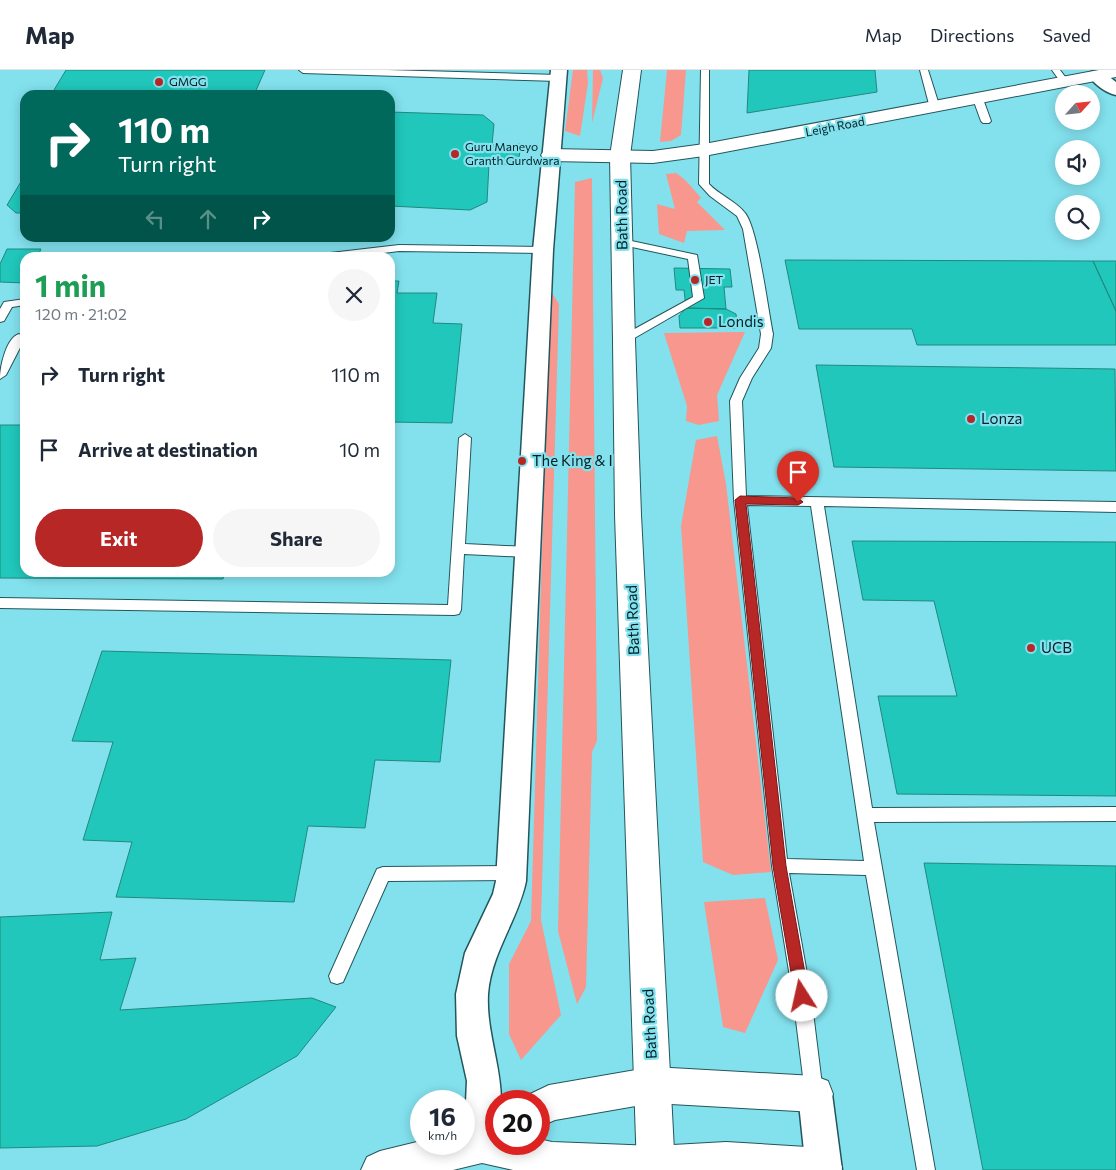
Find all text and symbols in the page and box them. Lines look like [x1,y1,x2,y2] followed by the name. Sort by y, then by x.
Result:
[25,20,75,49] text: Map
[865,24,902,46] text: Map
[930,24,1014,46] text: Directions
[1042,24,1091,46] text: Saved
[169,74,207,88] place label: GMGG
[153,76,165,88] marker: GMGG
[1055,85,1100,130] north arrow
[1055,85,1100,240] map controls
[118,107,210,150] text: 110 m
[35,110,100,175] icon: right
[804,113,866,139] street label: Leigh Road
[465,139,559,167] place label: Guru Maneyo Granth Gurdwara
[1055,140,1100,185] button: sound
[449,148,461,160] marker: Guru Maneyo Granth Gurdwara
[118,150,216,177] text: Turn right
[611,180,631,250] street label: Bath Road
[1055,195,1100,240] button: search
[141,205,169,233] icon: left
[194,205,222,233] icon: ahead
[247,205,275,233] icon: right
[35,266,106,303] text: 1 min
[328,269,380,321] button: close
[705,272,724,287] place label: JET
[689,274,701,286] marker: JET
[35,304,127,323] text: 120 m · 21:02
[718,312,764,330] place label: Londis
[702,316,714,328] marker: Londis
[35,361,63,389] icon: right
[78,363,165,386] text: Turn right
[331,363,380,386] text: 110 m
[981,409,1022,427] place label: Lonza
[965,413,977,425] marker: Lonza
[35,436,63,464] icon: arrive
[78,438,258,461] text: Arrive at destination
[339,438,380,461] text: 10 m
[532,451,613,469] place label: The King & I
[777,451,819,502] pin
[516,455,528,467] marker: The King & I
[784,458,812,486] icon: arrive
[35,509,203,567] button: Exit
[213,509,380,567] button: Share
[622,585,642,655] street label: Bath Road
[1041,638,1072,656] place label: UCB
[1025,642,1037,654] marker: UCB
[775,969,827,1021] position arrow
[638,989,660,1060] street label: Bath Road
[485,1090,550,1155] speed limit sign: 20
[429,1101,456,1131] text: 16
[428,1128,457,1142] text: km/h

